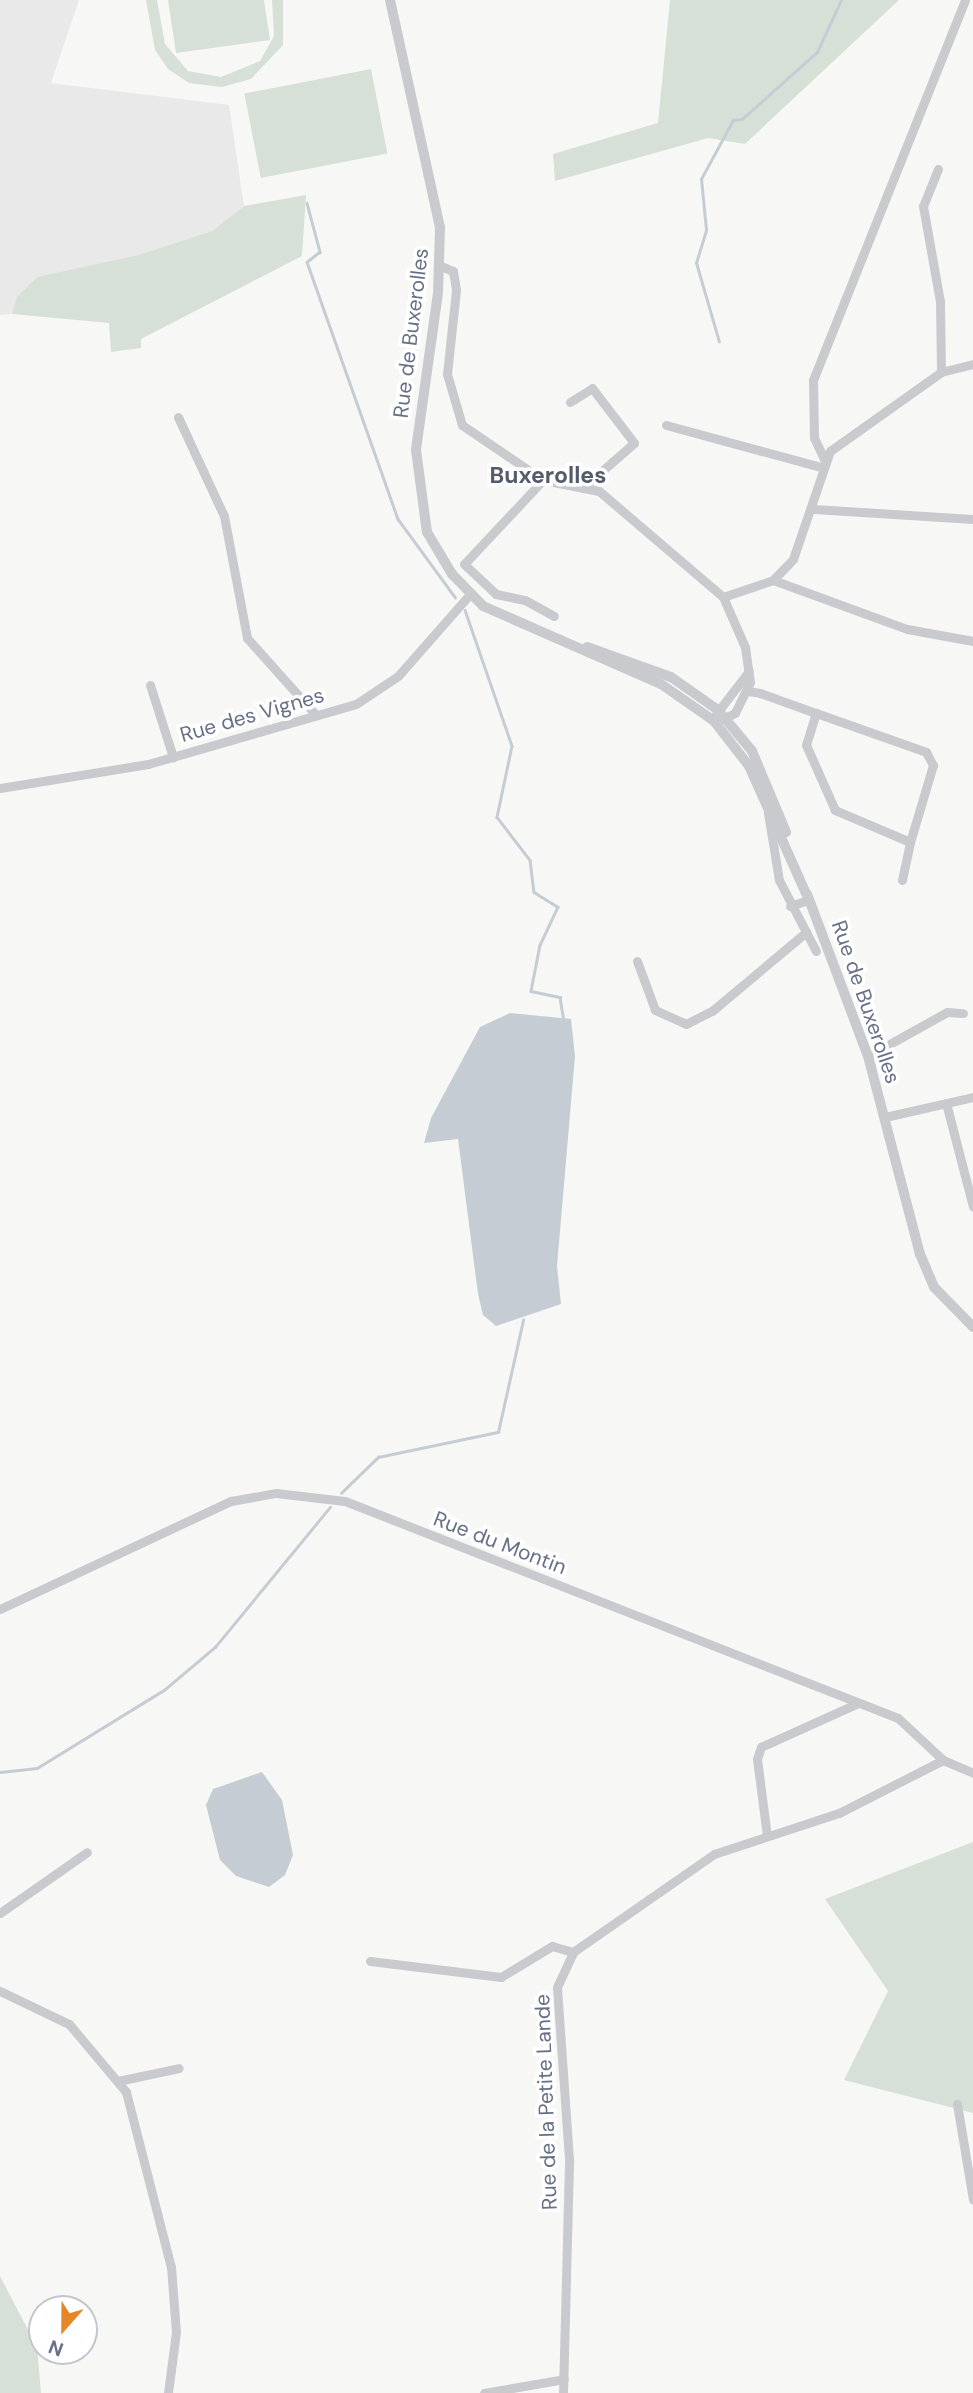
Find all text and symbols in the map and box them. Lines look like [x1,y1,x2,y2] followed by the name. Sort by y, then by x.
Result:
[388,247,434,419] street label: Rue de Buxerolles
[490,461,606,489] district label: Buxerolles
[177,682,327,748] street label: Rue des Vignes
[826,917,906,1087] street label: Rue de Buxerolles
[430,1506,570,1580] street label: Rue du Montin
[530,1994,562,2210] street label: Rue de la Petite Lande
[28,2295,98,2365] north arrow
[45,2334,67,2362] text: N

